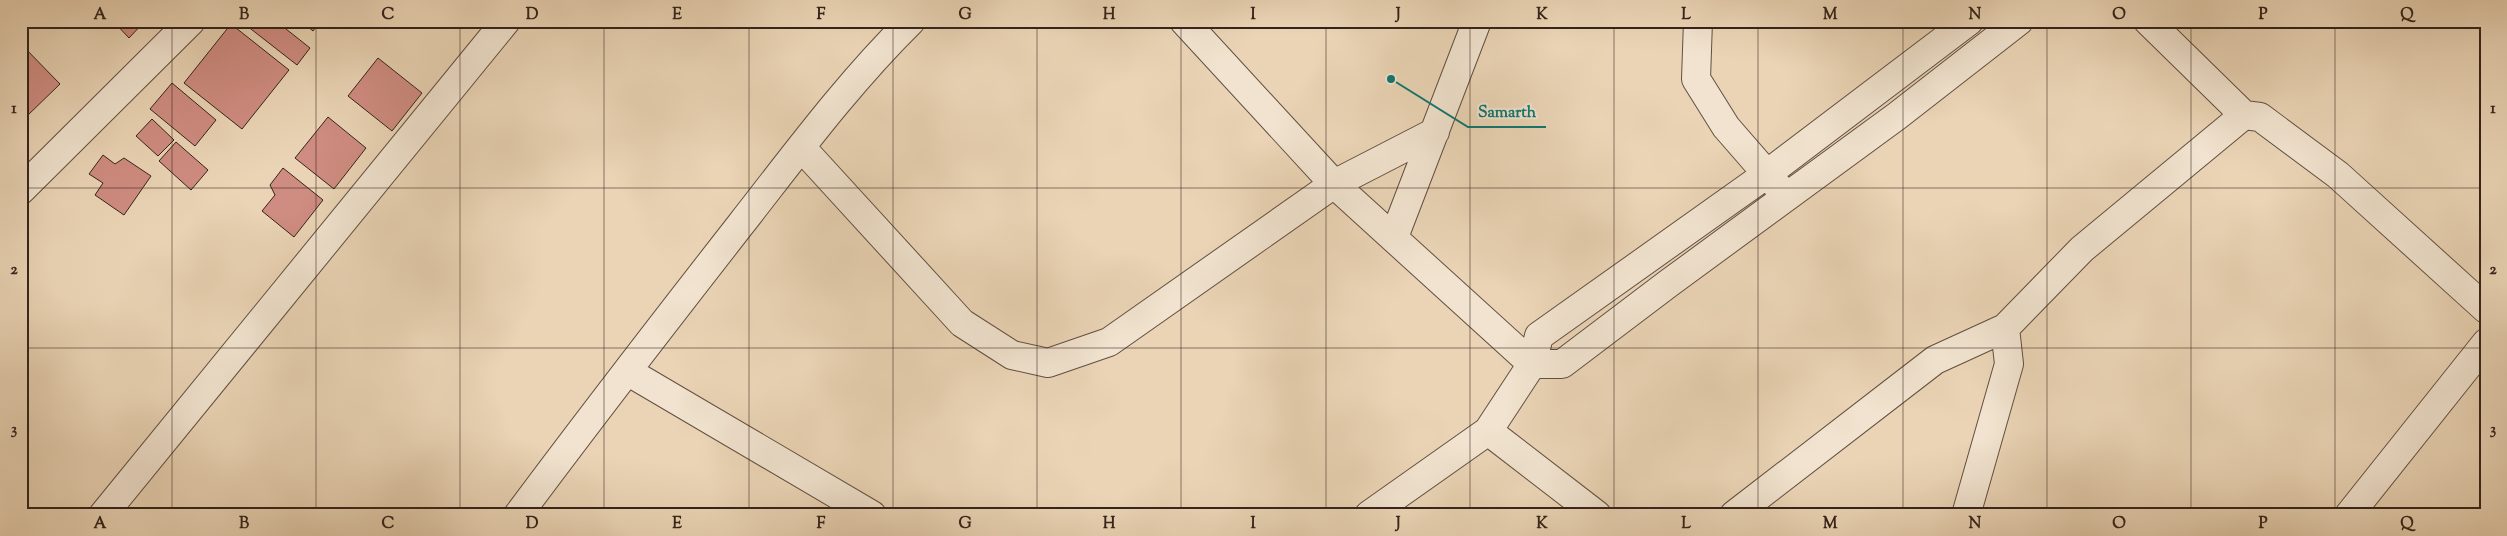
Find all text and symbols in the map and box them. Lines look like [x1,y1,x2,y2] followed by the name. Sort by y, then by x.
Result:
[94,4,107,27] text: A
[239,4,249,27] text: B
[382,4,395,27] text: C
[526,4,539,27] text: D
[672,4,682,27] text: E
[817,4,826,27] text: F
[958,4,972,27] text: G
[1103,4,1116,27] text: H
[1250,4,1256,27] text: I
[1394,4,1401,27] text: J
[1536,4,1548,27] text: K
[1681,4,1691,27] text: L
[1823,4,1838,27] text: M
[1969,4,1982,27] text: N
[2112,4,2126,27] text: O
[2258,4,2268,27] text: P
[2400,4,2416,27] text: Q
[1468,96,1546,127] callout: Samarth
[11,98,17,121] text: 1
[2490,98,2496,121] text: 1
[1478,102,1537,125] text: Samarth
[10,259,18,282] text: 2
[2489,259,2497,282] text: 2
[11,419,18,442] text: 3
[2490,419,2497,442] text: 3
[94,513,107,536] text: A
[239,513,249,536] text: B
[382,513,395,536] text: C
[526,513,539,536] text: D
[672,513,682,536] text: E
[817,513,826,536] text: F
[958,513,972,536] text: G
[1103,513,1116,536] text: H
[1250,513,1256,536] text: I
[1394,513,1401,536] text: J
[1536,513,1548,536] text: K
[1681,513,1691,536] text: L
[1823,513,1838,536] text: M
[1969,513,1982,536] text: N
[2112,513,2126,536] text: O
[2258,513,2268,536] text: P
[2400,513,2416,536] text: Q

